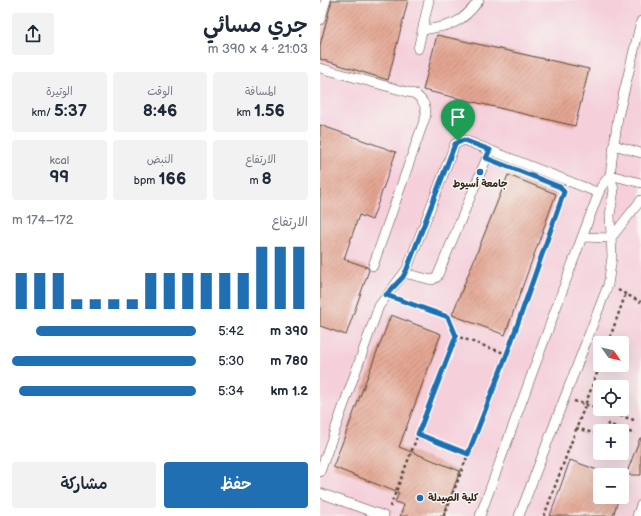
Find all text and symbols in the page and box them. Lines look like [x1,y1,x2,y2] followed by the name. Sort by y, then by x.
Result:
[203,12,308,39] text: جري مسائي
[12,13,54,55] button: share
[208,41,308,57] text: 21:03 · 4 × 390 m
[46,85,73,98] text: الوتيرة
[147,85,173,98] text: الوقت
[245,85,276,98] text: المسافة
[441,100,475,141] pin
[54,101,87,121] text: 5:37
[143,101,177,121] text: 8:46
[254,101,285,121] text: 1.56
[32,106,54,119] text: /km
[236,106,254,119] text: km
[447,106,469,128] icon: arrive
[147,153,173,166] text: النبض
[245,153,276,166] text: الارتفاع
[49,154,69,167] text: kcal
[49,167,69,187] text: 99
[475,167,485,177] marker: جامعة أسيوط
[158,169,186,189] text: 166
[262,169,272,189] text: 8
[134,174,158,187] text: bpm
[250,174,262,187] text: m
[452,177,508,190] place label: جامعة أسيوط
[12,212,73,228] text: 172–174 m
[272,214,308,230] text: الارتفاع
[218,323,244,339] text: 5:42
[270,323,308,339] text: 390 m
[593,336,629,372] north arrow
[593,336,629,504] map controls
[218,353,244,369] text: 5:30
[270,353,308,369] text: 780 m
[593,380,629,416] button: locate
[218,383,244,399] text: 5:34
[270,383,308,399] text: 1.2 km
[593,424,629,460] button: +
[12,462,156,508] button: مشاركة
[164,462,308,508] button: حفظ
[593,468,629,504] button: −
[428,492,479,504] place label: كلية الصيدلة
[415,493,425,503] marker: كلية الصيدلة

